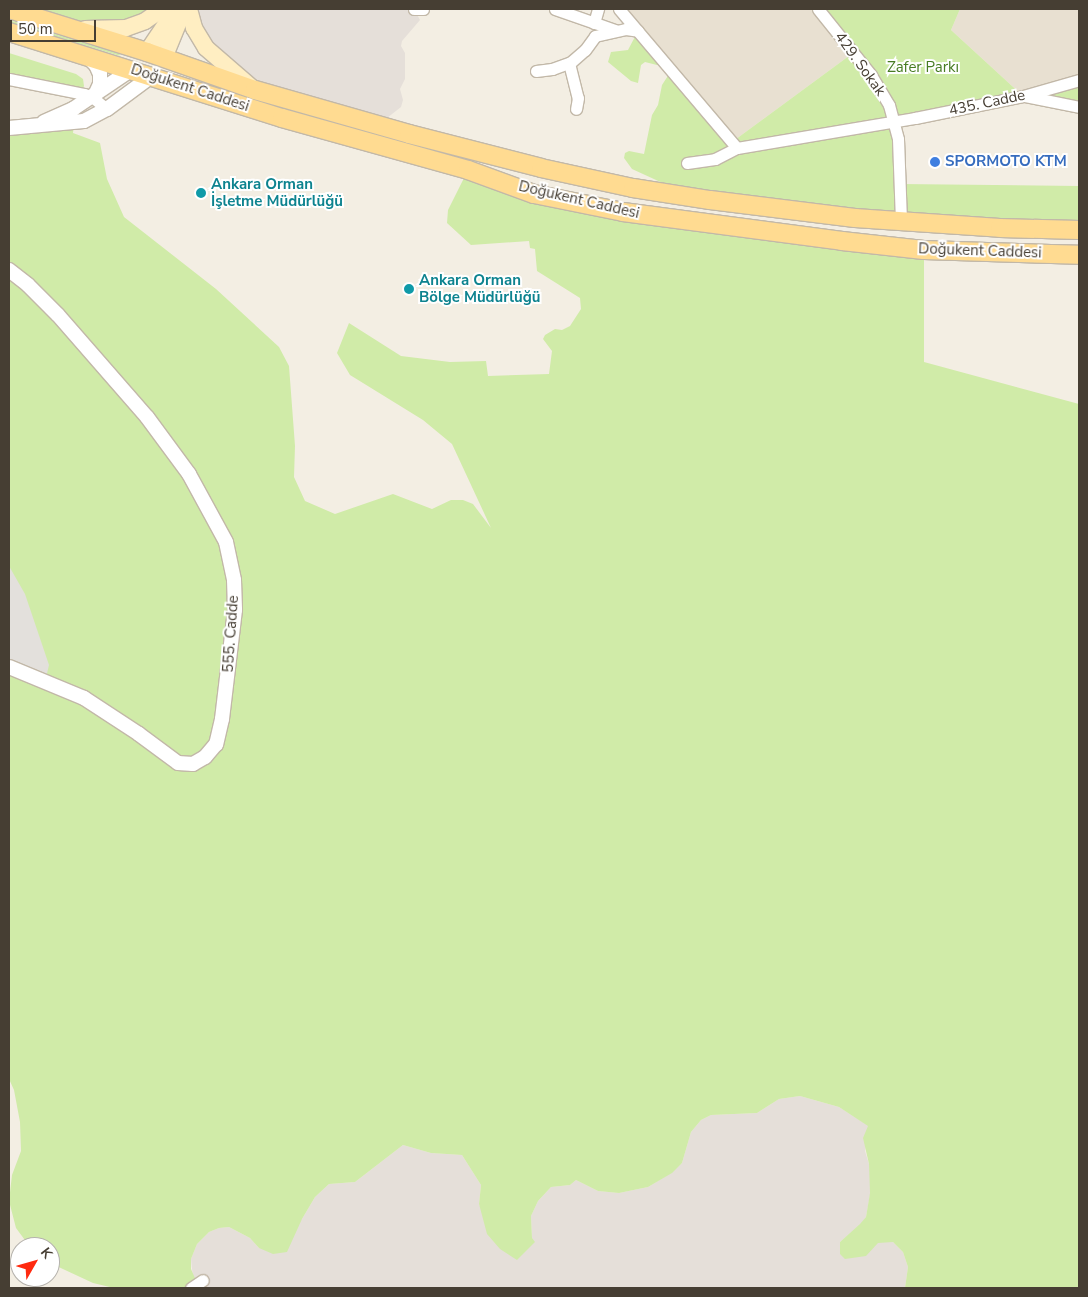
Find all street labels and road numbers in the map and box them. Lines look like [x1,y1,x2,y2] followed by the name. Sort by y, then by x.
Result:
[831,28,889,100] street label: 429. Sokak
[128,60,252,116] street label: Doğukent Caddesi
[947,86,1027,120] street label: 435. Cadde
[517,177,641,223] street label: Doğukent Caddesi
[918,240,1042,262] street label: Doğukent Caddesi
[219,595,243,673] street label: 555. Cadde

